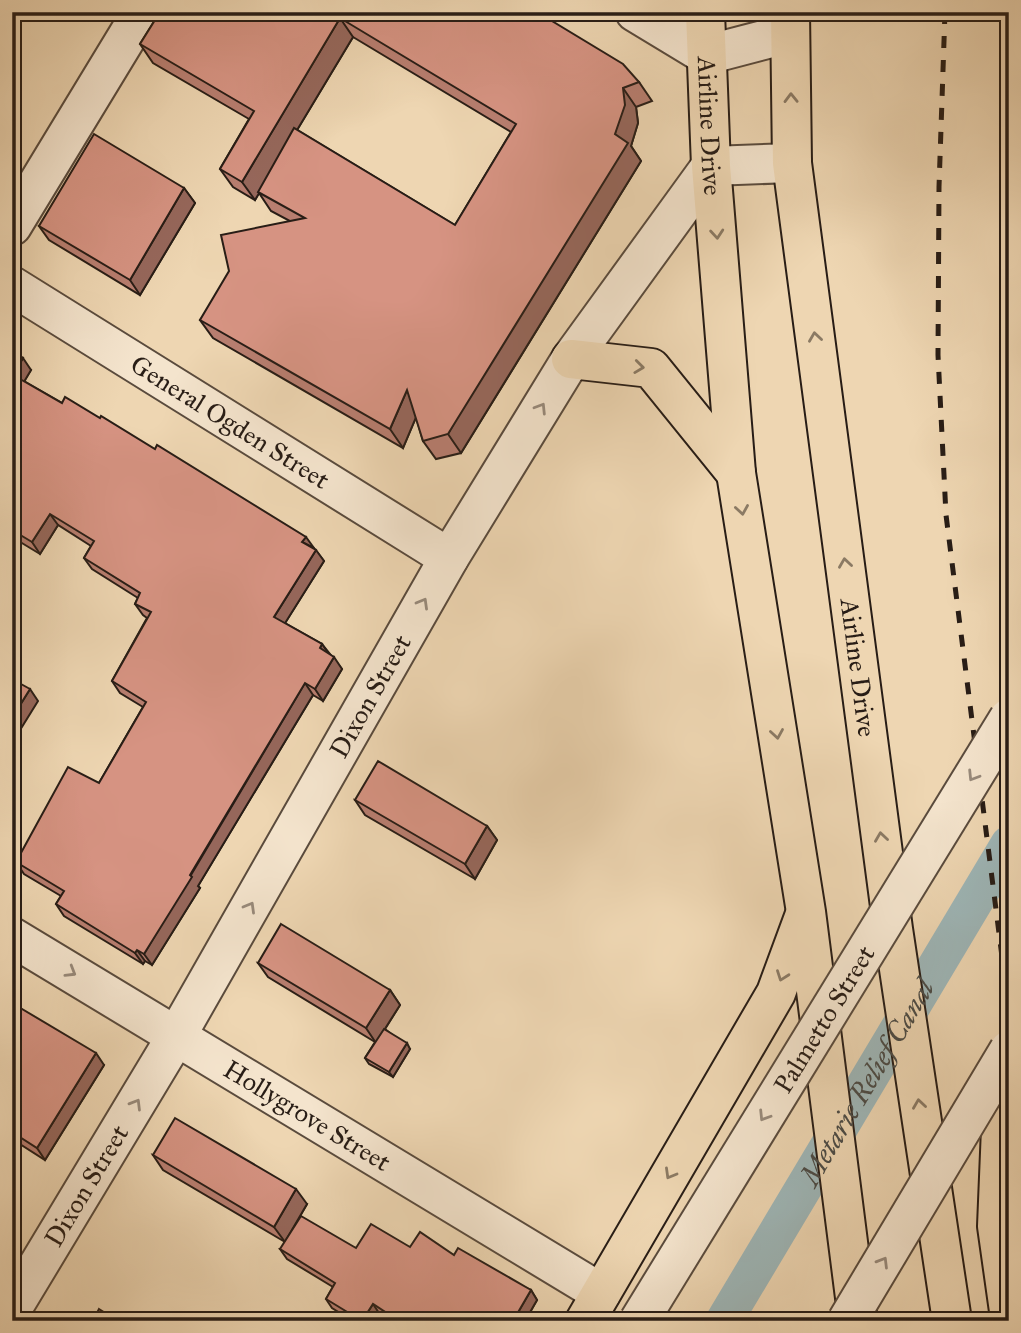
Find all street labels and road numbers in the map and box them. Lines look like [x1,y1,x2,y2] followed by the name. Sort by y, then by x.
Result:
[691,55,729,197] street label: Airline Drive
[125,348,336,496] street label: General Ogden Street
[833,596,884,739] street label: Airline Drive
[323,629,418,763] street label: Dixon Street
[767,940,881,1099] street label: Palmetto Street
[218,1053,397,1178] street label: Hollygrove Street
[37,1119,135,1252] street label: Dixon Street

